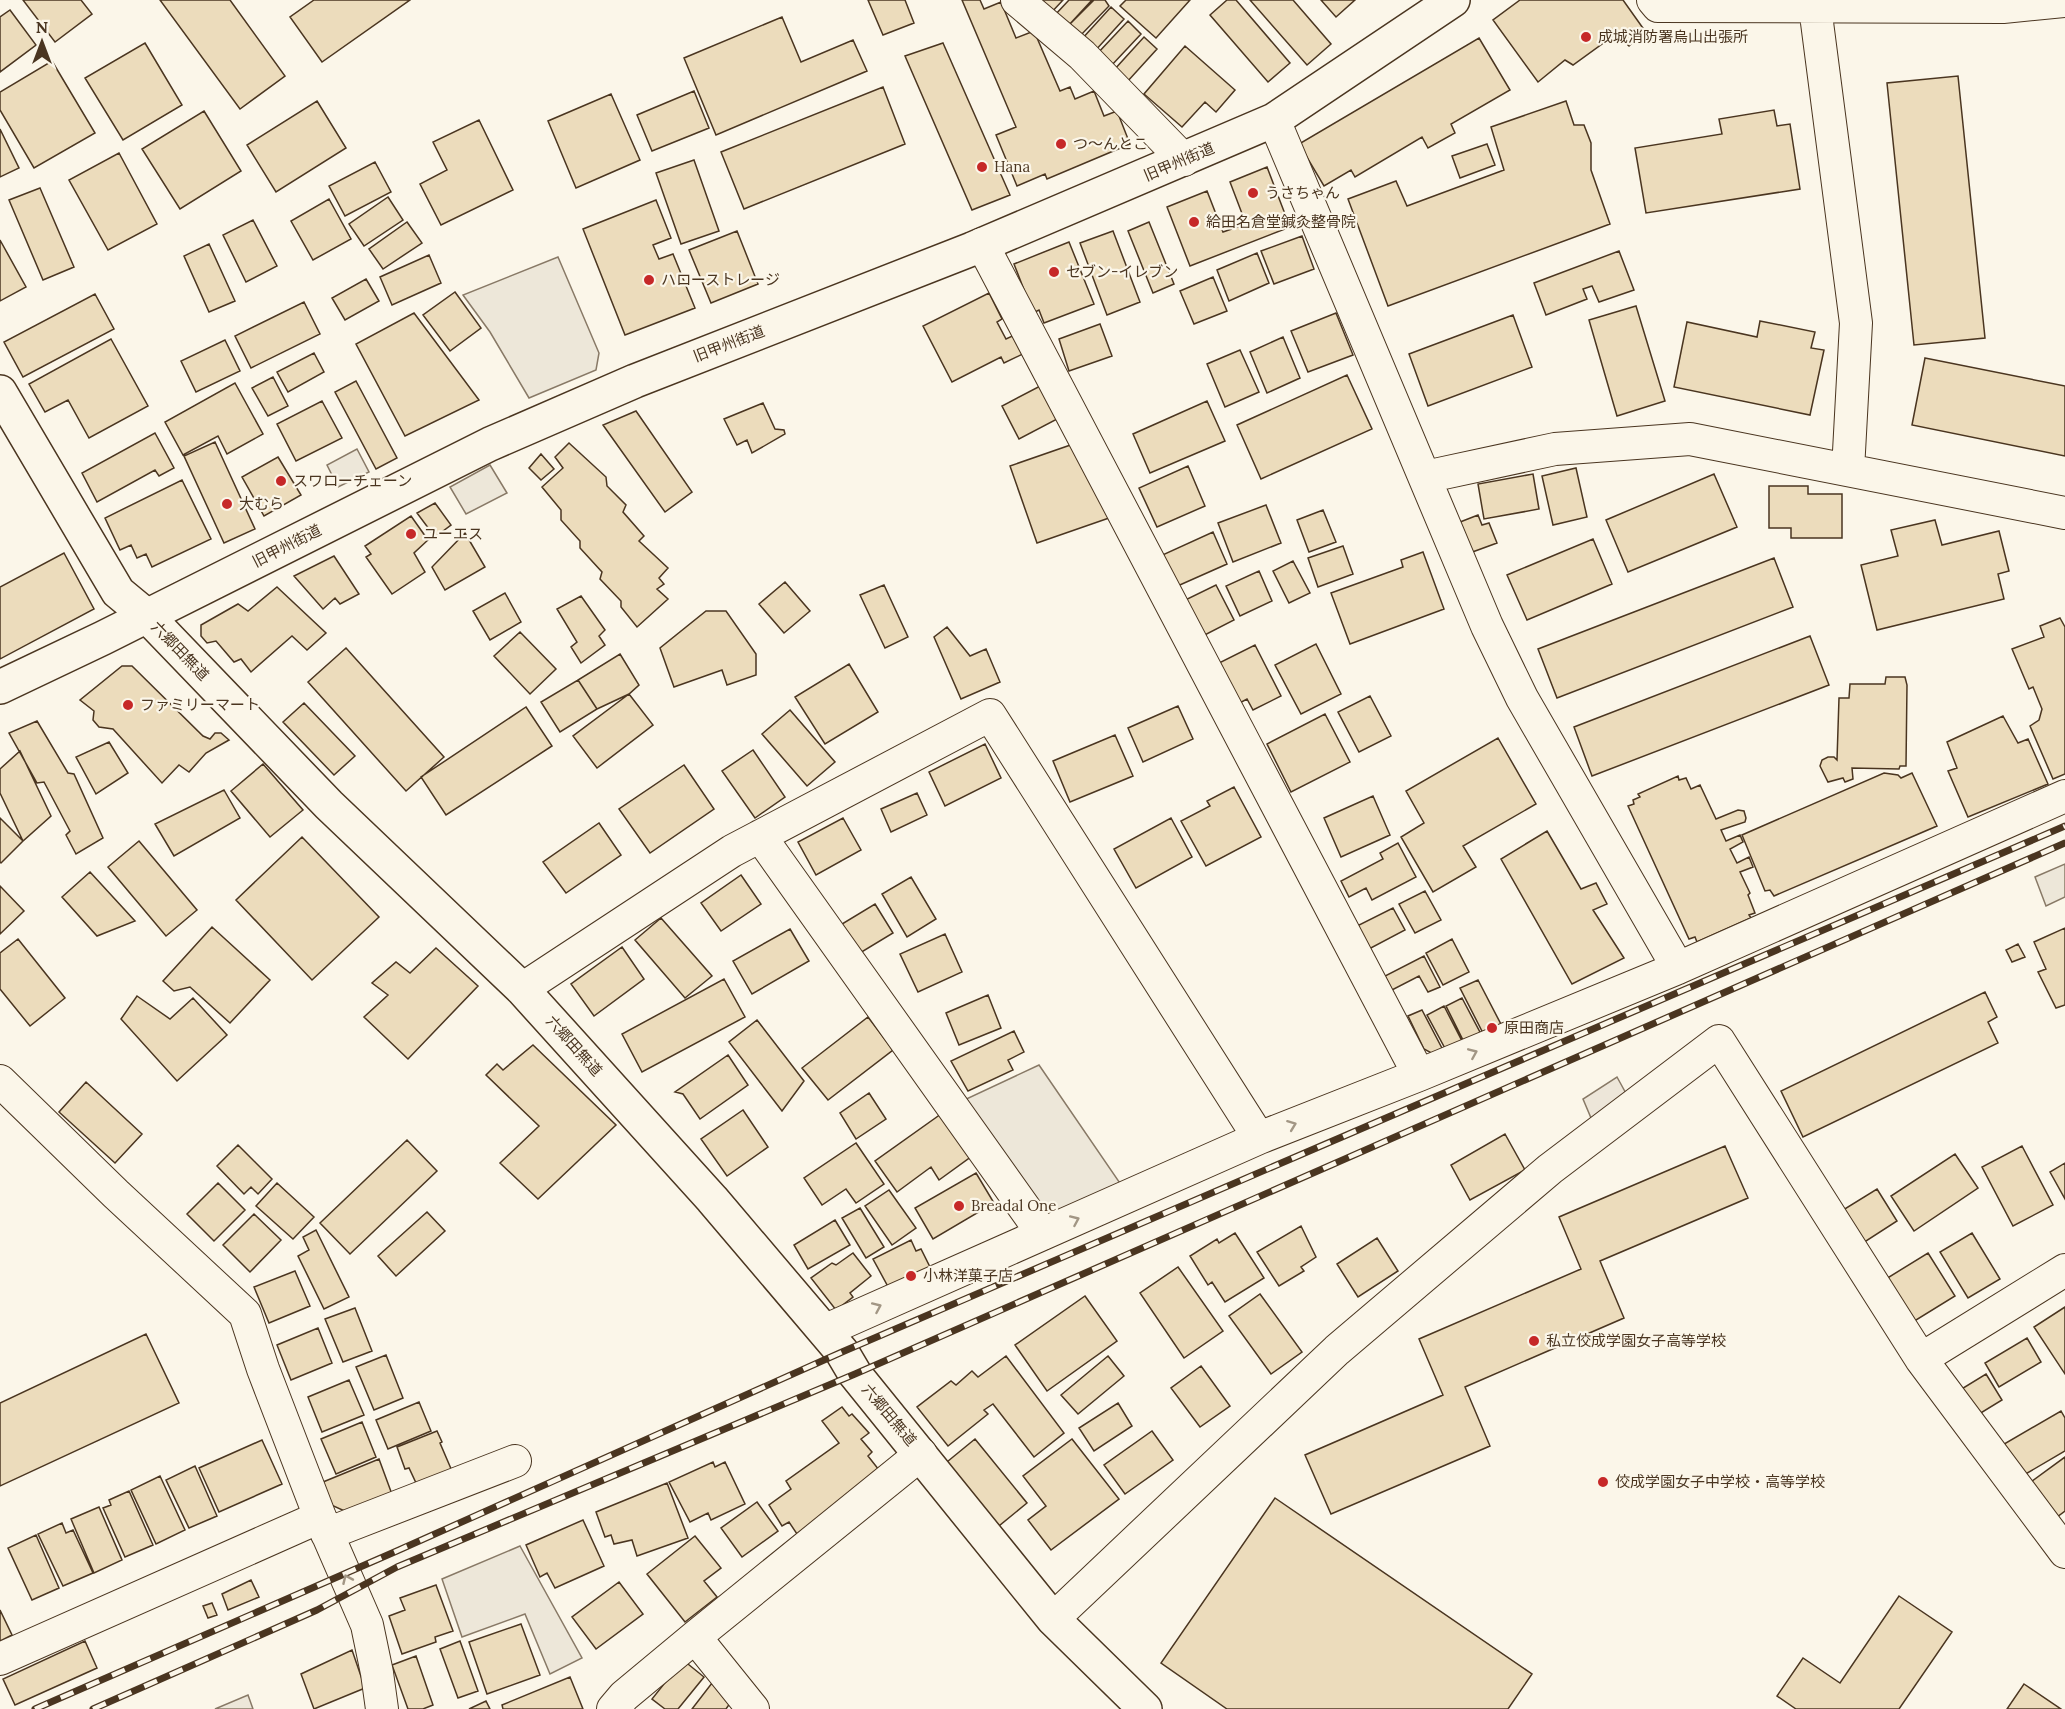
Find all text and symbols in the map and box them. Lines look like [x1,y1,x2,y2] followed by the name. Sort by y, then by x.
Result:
[12,12,72,72] north arrow
[36,17,48,37] text: N
[1598,27,1748,46] place label: 成城消防署烏山出張所
[1579,30,1593,44] marker: 成城消防署烏山出張所
[1073,134,1148,153] place label: つ～んとこ
[1054,137,1068,151] marker: つ～んとこ
[1141,138,1217,185] street label: 旧甲州街道
[994,157,1030,176] place label: Hana
[975,160,989,174] marker: Hana
[1265,183,1340,202] place label: うさちゃん
[1246,186,1260,200] marker: うさちゃん
[1206,212,1356,231] place label: 給田名倉堂鍼灸整骨院
[1187,215,1201,229] marker: 給田名倉堂鍼灸整骨院
[1066,262,1178,281] place label: セブン-イレブン
[1047,265,1061,279] marker: セブン-イレブン
[661,270,780,289] place label: ハローストレージ
[642,273,656,287] marker: ハローストレージ
[690,321,767,366] street label: 旧甲州街道
[293,471,412,490] place label: スワローチェーン
[274,474,288,488] marker: スワローチェーン
[239,494,284,513] place label: 大むら
[220,497,234,511] marker: 大むら
[249,520,325,571] street label: 旧甲州街道
[423,524,483,543] place label: ユーエス
[404,527,418,541] marker: ユーエス
[147,617,213,684] street label: 六郷田無道
[140,695,260,714] place label: ファミリーマート
[121,698,135,712] marker: ファミリーマート
[542,1011,607,1080] street label: 六郷田無道
[1504,1018,1564,1037] place label: 原田商店
[1485,1021,1499,1035] marker: 原田商店
[1467,1048,1478,1060] one-way arrow
[1286,1120,1297,1132] one-way arrow
[971,1196,1056,1215] place label: Breadal One
[952,1199,966,1213] marker: Breadal One
[1068,1215,1079,1227] one-way arrow
[923,1266,1013,1285] place label: 小林洋菓子店
[904,1269,918,1283] marker: 小林洋菓子店
[871,1303,882,1315] one-way arrow
[1546,1331,1726,1350] place label: 私立佼成学園女子高等学校
[1527,1334,1541,1348] marker: 私立佼成学園女子高等学校
[858,1380,921,1450] street label: 六郷田無道
[1615,1472,1825,1491] place label: 佼成学園女子中学校・高等学校
[1596,1475,1610,1489] marker: 佼成学園女子中学校・高等学校
[342,1575,354,1586] one-way arrow

